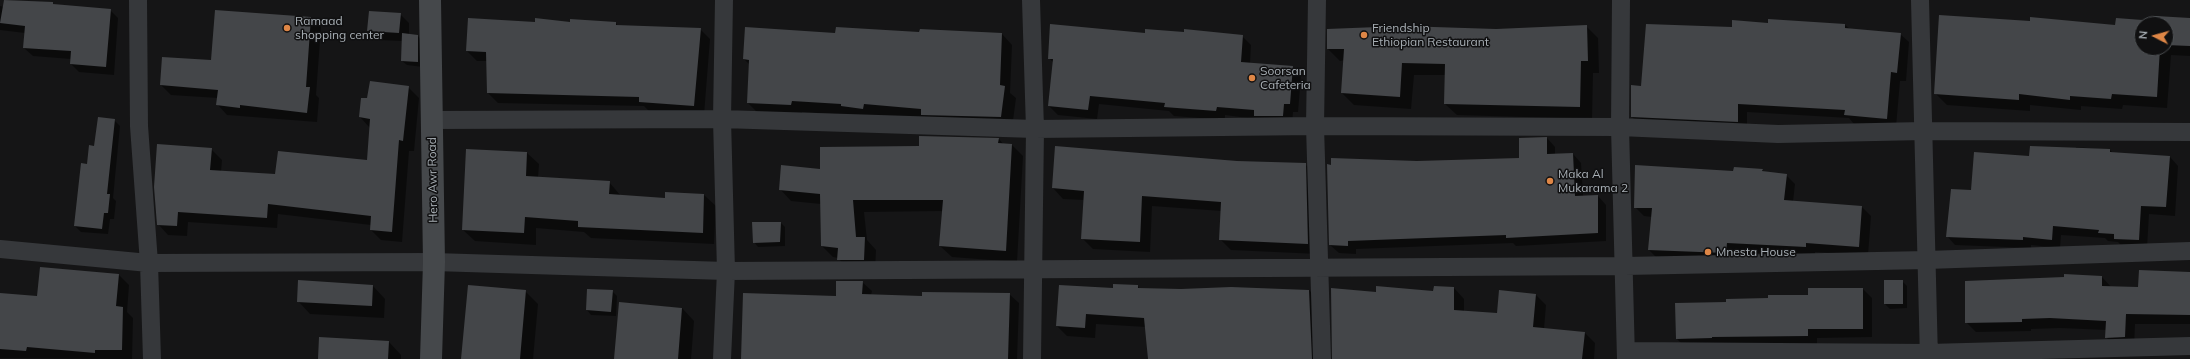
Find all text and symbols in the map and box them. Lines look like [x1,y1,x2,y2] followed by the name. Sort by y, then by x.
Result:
[295,14,384,42] place label: Ramaad shopping center
[2134,16,2174,56] north arrow
[1372,21,1489,49] place label: Friendship Ethiopian Restaurant
[282,23,292,33] marker: Ramaad shopping center
[1359,30,1369,40] marker: Friendship Ethiopian Restaurant
[2136,30,2150,40] text: N
[1260,64,1311,92] place label: Soorsan Cafeteria
[1247,73,1257,83] marker: Soorsan Cafeteria
[425,137,441,223] street label: Hero Awr Road
[1558,167,1628,195] place label: Maka Al Mukarama 2
[1545,176,1555,186] marker: Maka Al Mukarama 2
[1716,245,1796,259] place label: Mnesta House
[1703,247,1713,257] marker: Mnesta House

